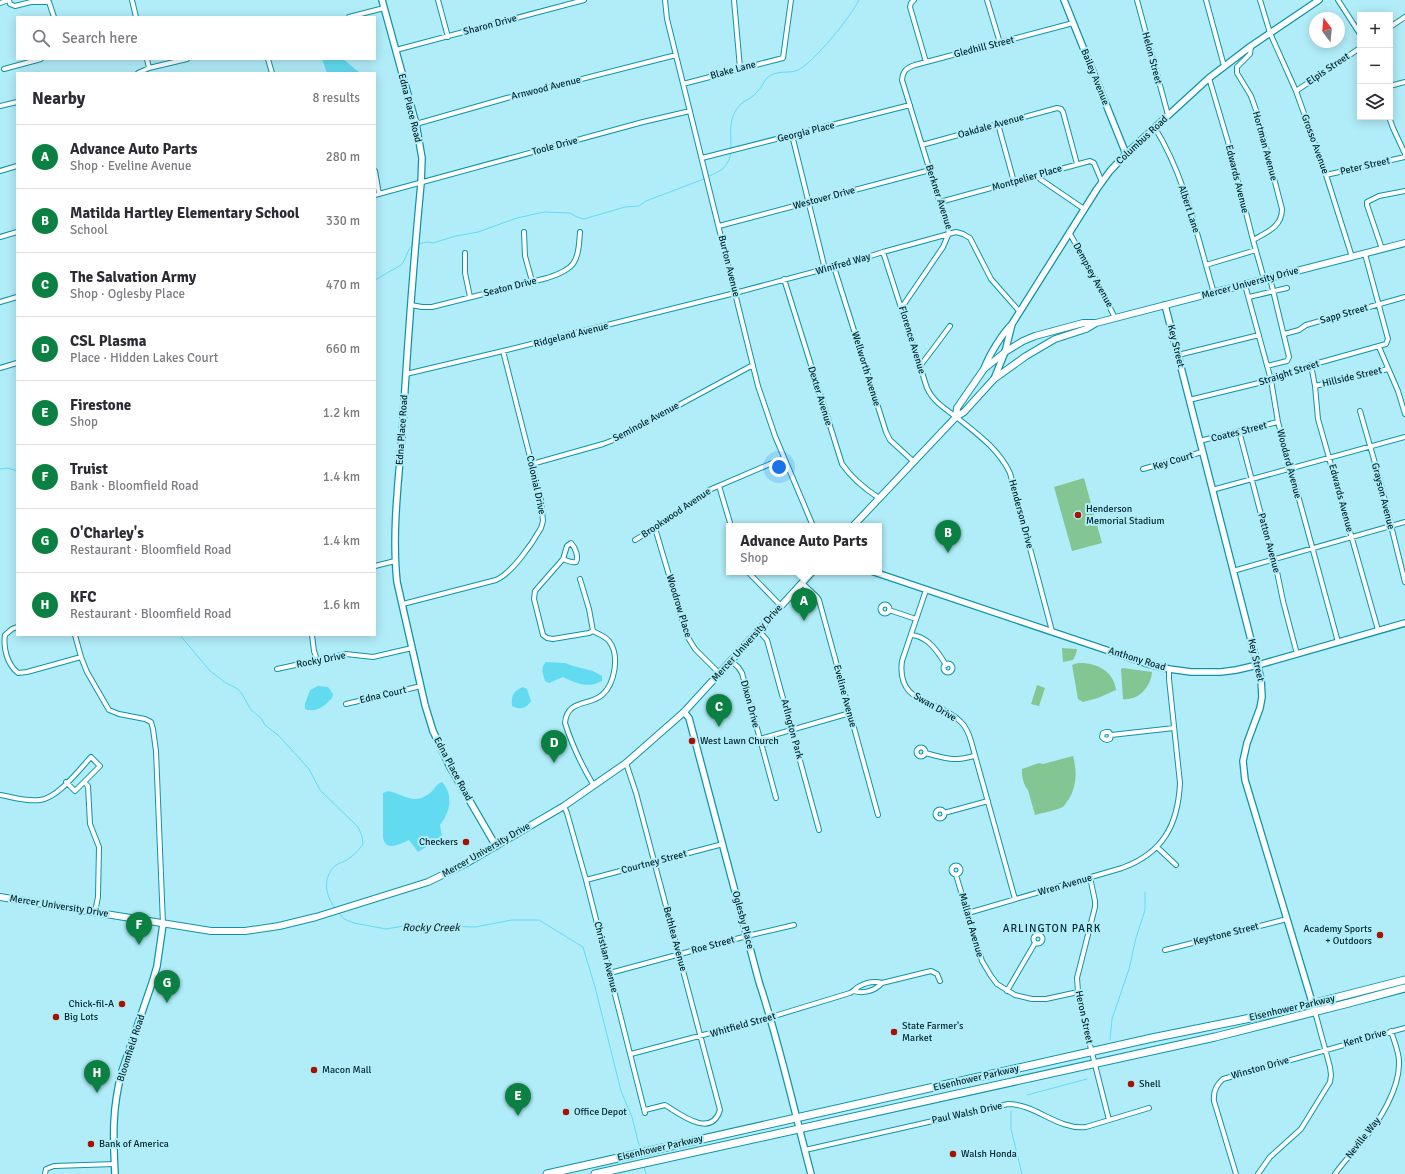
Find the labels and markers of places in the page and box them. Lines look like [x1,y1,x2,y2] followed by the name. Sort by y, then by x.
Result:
[1086,503,1165,527] place label: Henderson Memorial Stadium
[1073,510,1083,520] marker: Henderson Memorial Stadium
[935,520,961,553] pin: B
[791,588,817,621] pin: A
[706,694,732,727] pin: C
[541,730,567,763] pin: D
[700,735,779,747] place label: West Lawn Church
[687,736,697,746] marker: West Lawn Church
[419,836,459,848] place label: Checkers
[461,837,471,847] marker: Checkers
[126,912,152,945] pin: F
[1303,923,1373,947] place label: Academy Sports + Outdoors
[1375,930,1385,940] marker: Academy Sports + Outdoors
[154,970,180,1003] pin: G
[69,998,114,1010] place label: Chick-fil-A
[117,999,127,1009] marker: Chick-fil-A
[64,1011,99,1023] place label: Big Lots
[51,1012,61,1022] marker: Big Lots
[902,1020,964,1044] place label: State Farmer's Market
[889,1027,899,1037] marker: State Farmer's Market
[84,1060,110,1093] pin: H
[322,1064,372,1076] place label: Macon Mall
[309,1065,319,1075] marker: Macon Mall
[1139,1078,1161,1090] place label: Shell
[1126,1079,1136,1089] marker: Shell
[505,1083,531,1116] pin: E
[574,1106,627,1118] place label: Office Depot
[561,1107,571,1117] marker: Office Depot
[99,1138,169,1150] place label: Bank of America
[86,1139,96,1149] marker: Bank of America
[961,1148,1017,1160] place label: Walsh Honda
[948,1149,958,1159] marker: Walsh Honda

